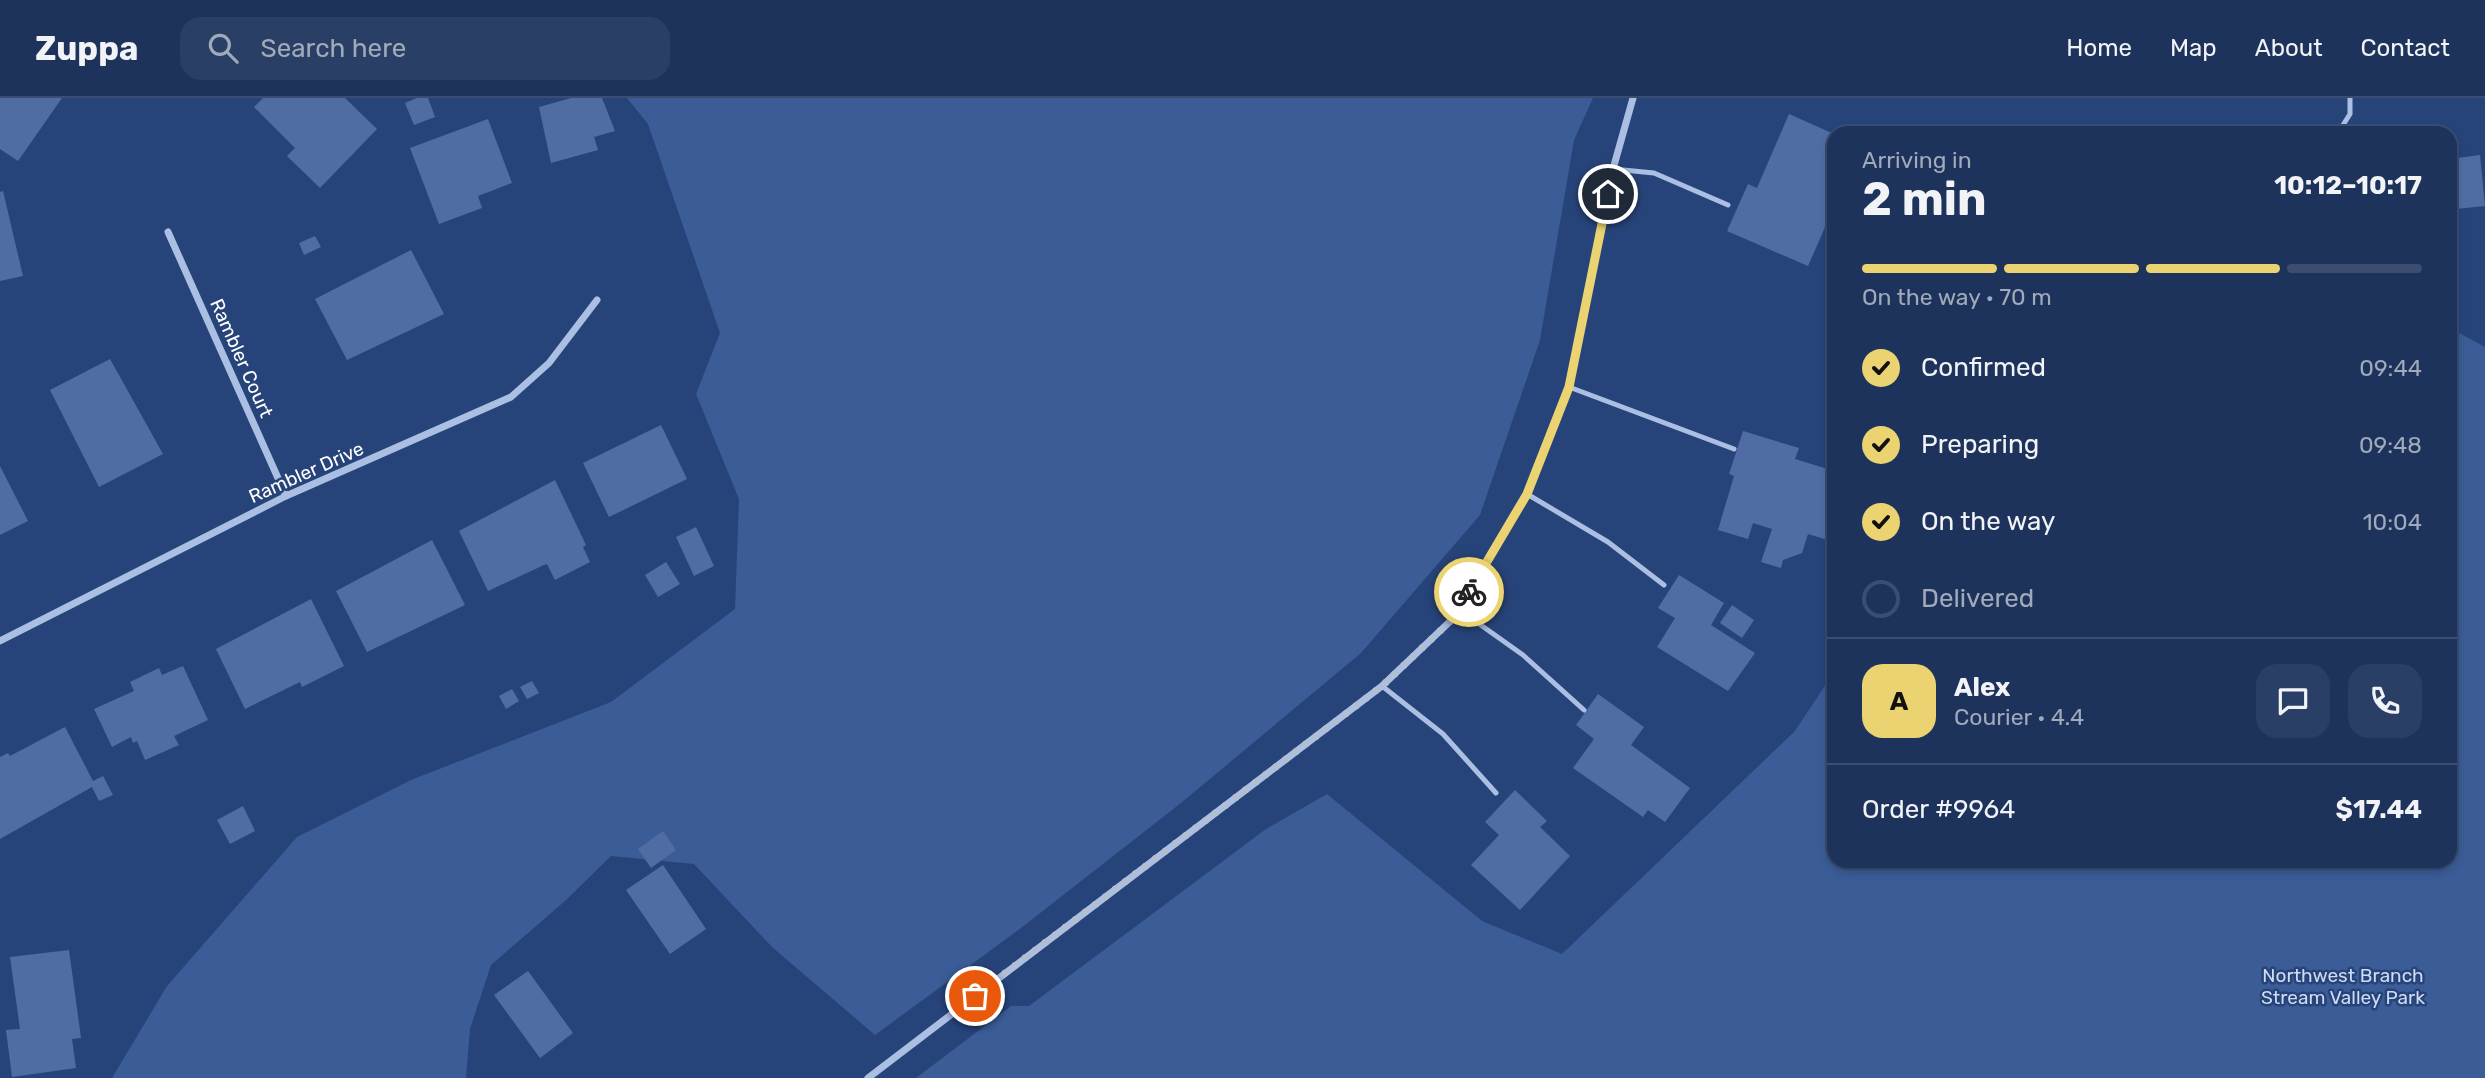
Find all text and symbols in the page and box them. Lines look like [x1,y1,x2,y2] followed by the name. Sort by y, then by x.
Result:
[180,17,670,80] search box
[35,29,138,68] text: Zuppa
[204,29,242,67] icon: search
[260,33,406,64] text: Search here
[2066,34,2132,62] text: Home
[2170,34,2217,62] text: Map
[2255,34,2323,62] text: About
[2361,34,2450,62] text: Contact
[1862,146,1972,174] text: Arriving in
[1578,164,1638,224] pin
[2274,170,2422,201] text: 10:12–10:17
[1862,172,1987,227] text: 2 min
[1589,175,1627,213] icon: home
[1862,283,2052,311] text: On the way · 70 m
[205,295,278,422] street label: Rambler Court
[1862,349,1900,387] icon: check
[1921,352,2046,383] text: Confirmed
[2359,354,2422,382] text: 09:44
[1862,426,1900,464] icon: check
[1921,429,2039,460] text: Preparing
[2359,431,2422,459] text: 09:48
[245,437,367,508] street label: Rambler Drive
[1862,503,1900,541] icon: check
[1921,506,2055,537] text: On the way
[2363,508,2422,536] text: 10:04
[1434,557,1504,627] courier
[1450,573,1488,611] icon: bike
[1921,583,2034,614] text: Delivered
[2256,664,2330,738] button: chat
[2348,664,2422,738] button: phone
[1954,672,2010,703] text: Alex
[1890,686,1908,717] text: A
[1954,703,2084,731] text: Courier · 4.4
[1862,794,2015,825] text: Order #9964
[2336,794,2422,825] text: $17.44
[2261,964,2425,1009] park label: Northwest Branch Stream Valley Park
[945,966,1005,1026] pin
[956,977,994,1015] icon: bag

